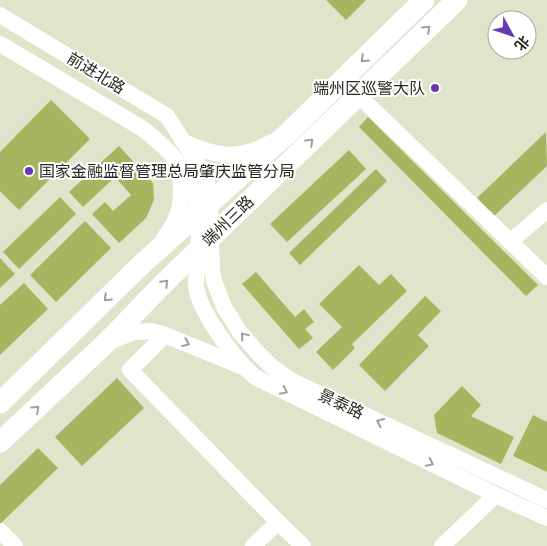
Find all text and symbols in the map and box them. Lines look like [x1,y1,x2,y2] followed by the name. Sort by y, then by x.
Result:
[487,10,537,60] north arrow
[421,26,430,35] one-way arrow
[511,32,533,55] text: 北
[64,48,128,98] street label: 前进北路
[361,53,370,62] one-way arrow
[313,79,425,98] place label: 端州区巡警大队
[429,82,441,94] marker: 端州区巡警大队
[304,139,313,148] one-way arrow
[39,162,295,181] place label: 国家金融监督管理总局肇庆监管分局
[23,165,35,177] marker: 国家金融监督管理总局肇庆监管分局
[198,192,258,250] street label: 端州三路
[159,279,168,288] one-way arrow
[104,292,113,301] one-way arrow
[240,333,249,342] one-way arrow
[181,337,190,348] one-way arrow
[279,385,288,396] one-way arrow
[315,385,367,423] street label: 景泰路
[30,406,39,415] one-way arrow
[376,418,385,429] one-way arrow
[425,457,434,467] one-way arrow

